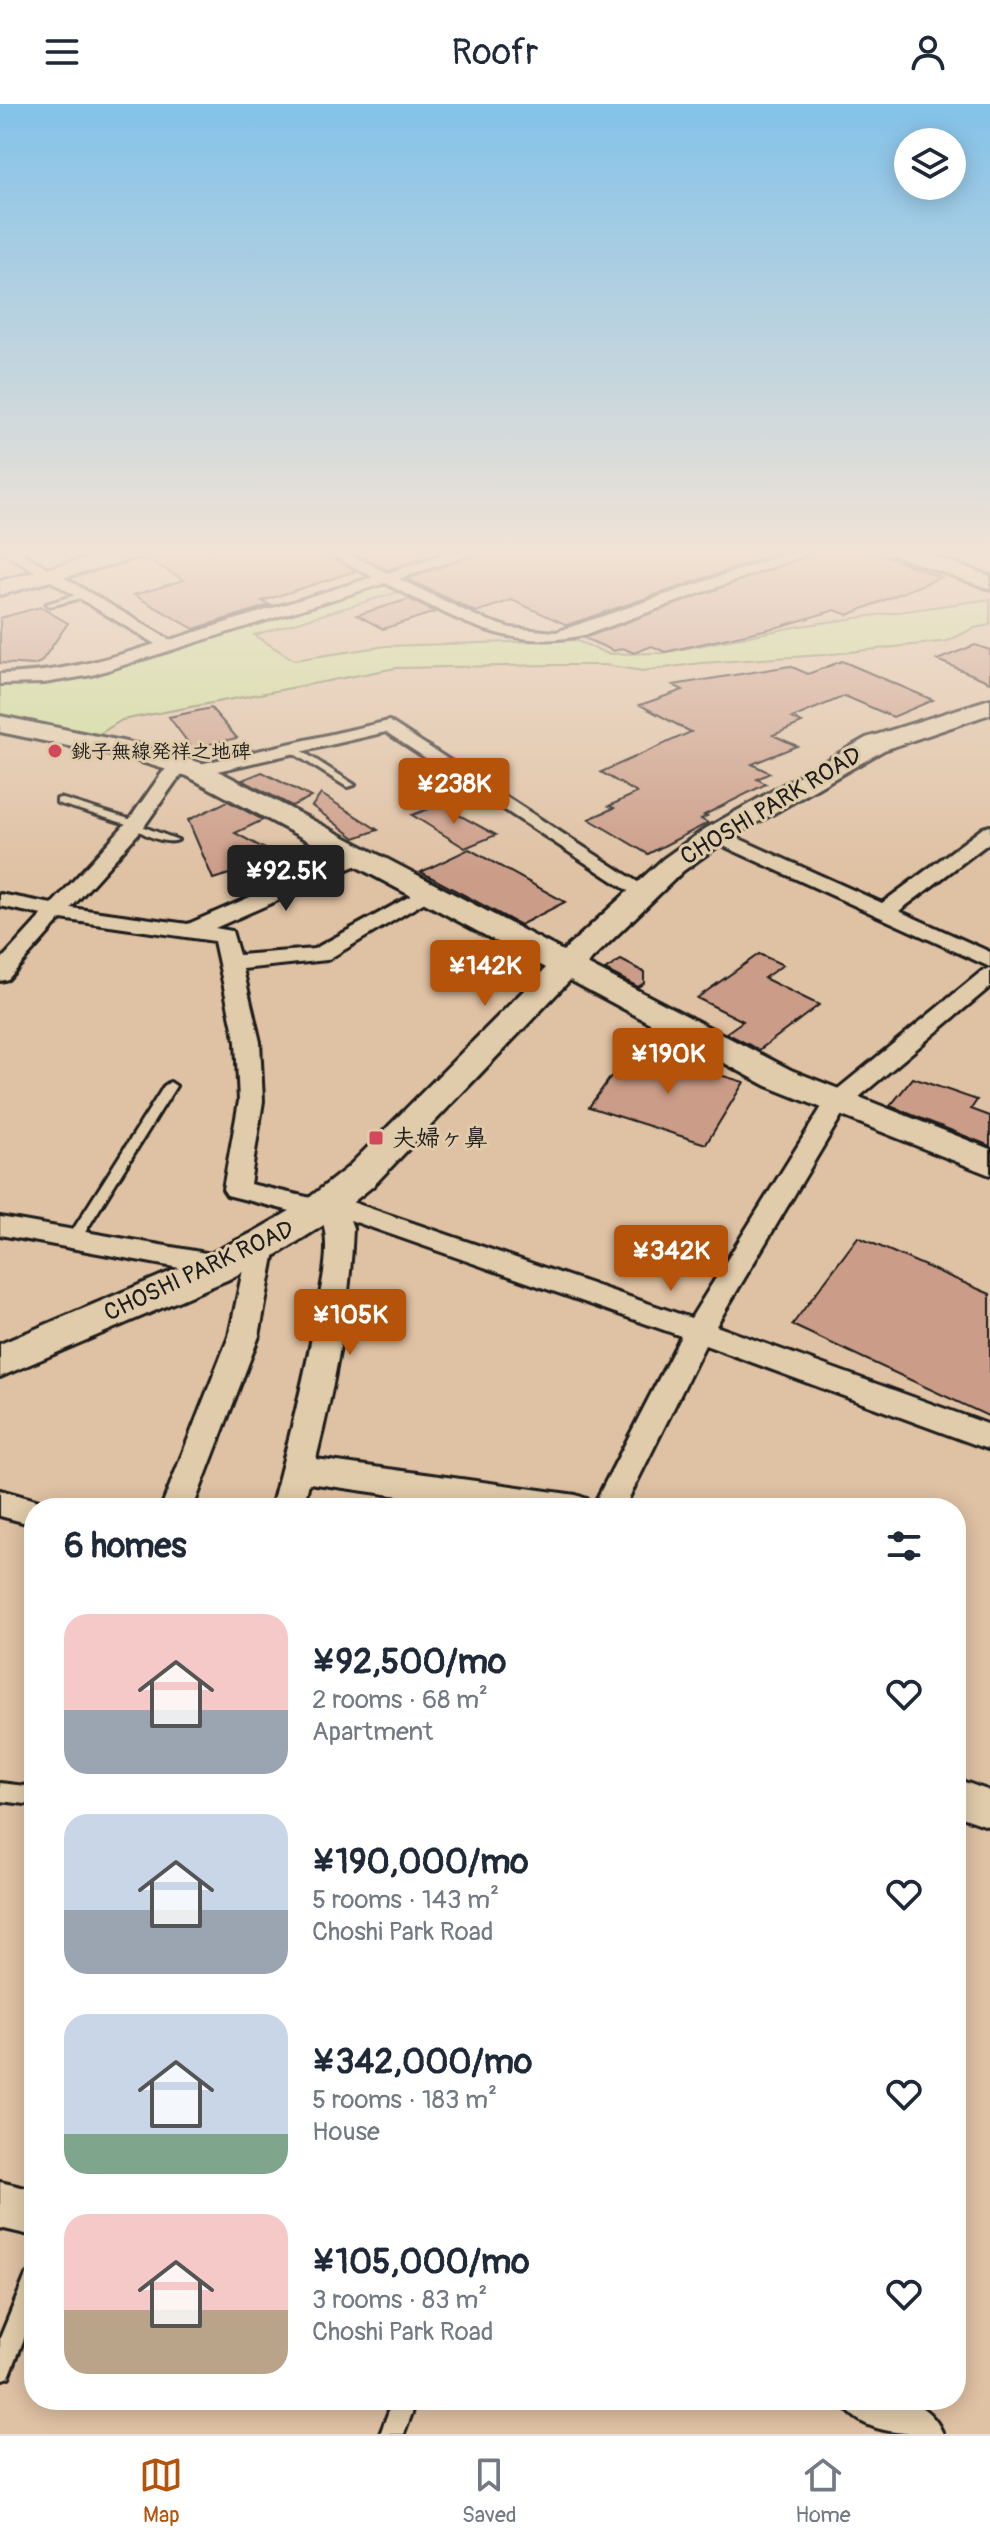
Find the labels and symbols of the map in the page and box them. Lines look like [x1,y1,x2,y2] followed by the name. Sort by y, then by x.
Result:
[71,739,251,764] place label: 銚子無線発祥之地碑
[675,741,867,871] street label: CHOSHI PARK ROAD
[46,742,64,760] marker: 銚子無線発祥之地碑
[398,758,510,826] pin: ¥238K
[221,845,351,913] pin: ¥92.5K
[429,940,541,1008] pin: ¥142K
[612,1028,724,1096] pin: ¥190K
[392,1124,488,1153] place label: 夫婦ヶ鼻
[367,1129,385,1147] marker: 夫婦ヶ鼻
[100,1214,298,1328] street label: CHOSHI PARK ROAD
[615,1225,727,1293] pin: ¥342K
[294,1289,406,1357] pin: ¥105K

